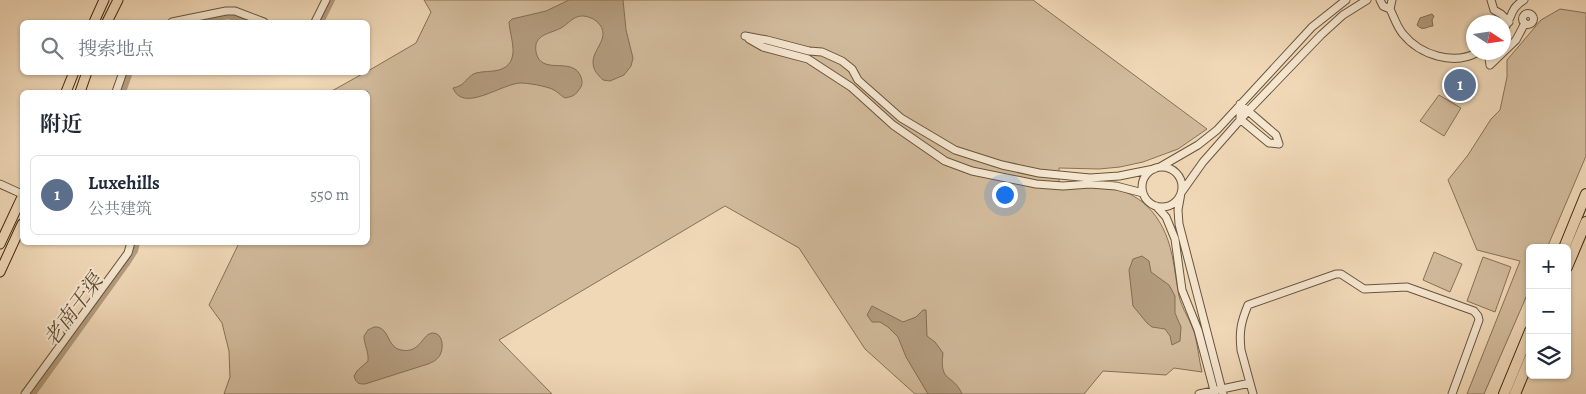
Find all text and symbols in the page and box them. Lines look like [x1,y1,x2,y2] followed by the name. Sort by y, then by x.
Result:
[1466,15,1511,60] north arrow
[20,20,370,75] search box
[38,34,66,62] icon: search
[78,36,154,62] text: 搜索地点
[1444,66,1476,104] pin: 1
[40,110,82,138] text: 附近
[88,170,160,196] text: Luxehills
[992,182,1018,208] your location
[54,184,60,206] text: 1
[310,184,349,206] text: 550 m
[88,198,152,220] text: 公共建筑
[1526,244,1571,379] map controls
[1526,244,1571,289] button: +
[37,265,111,352] water label: 老南干渠
[1526,289,1571,334] button: −
[1526,334,1571,379] button: layers

